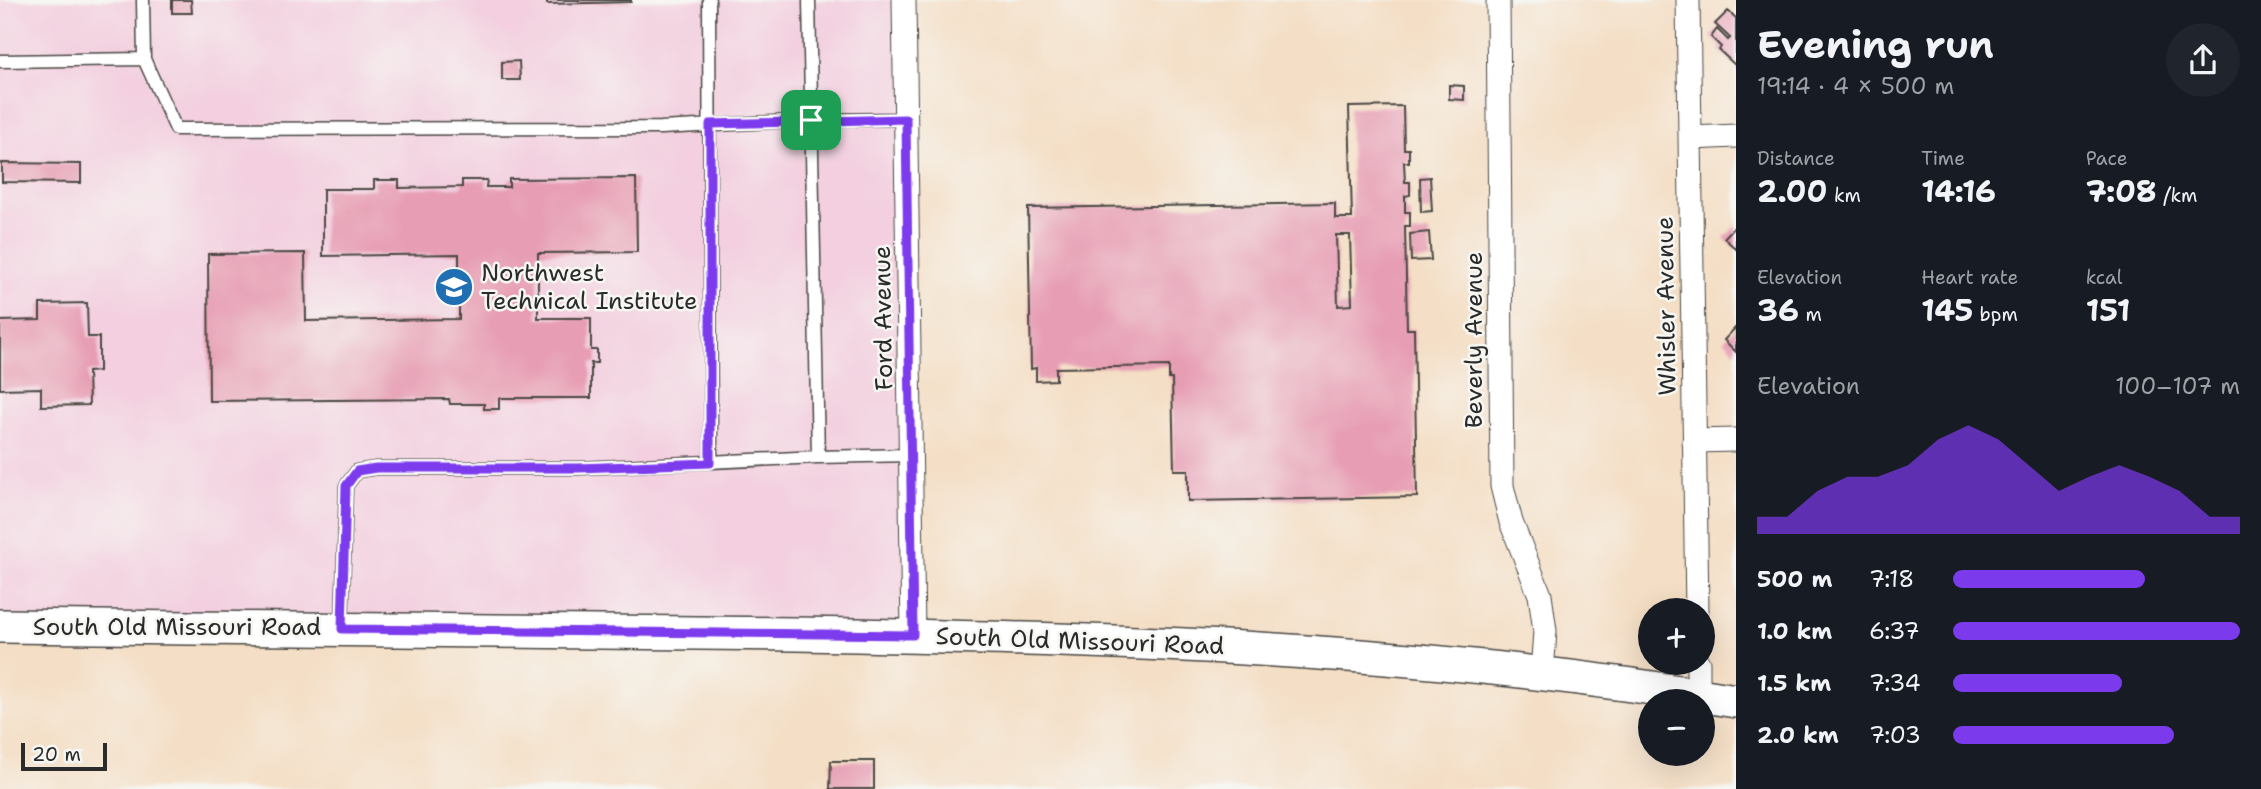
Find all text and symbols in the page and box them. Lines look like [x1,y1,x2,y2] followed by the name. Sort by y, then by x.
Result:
[1757,19,1994,70] text: Evening run
[2166,23,2240,97] button: share
[1757,71,1954,101] text: 19:14 · 4 × 500 m
[781,90,841,150] pin
[792,101,830,139] icon: arrive
[1757,146,1835,171] text: Distance
[1921,146,1965,171] text: Time
[2086,146,2127,171] text: Pace
[1757,171,1828,212] text: 2.00
[1921,171,1996,212] text: 14:16
[2086,171,2157,212] text: 7:08
[1828,183,1861,208] text: km
[2157,183,2197,208] text: /km
[1648,216,1684,396] street label: Whisler Avenue
[866,245,900,391] street label: Ford Avenue
[1458,252,1490,428] street label: Beverly Avenue
[481,257,698,317] place label: Northwest Technical Institute
[1757,265,1842,290] text: Elevation
[1921,265,2018,290] text: Heart rate
[2086,265,2123,290] text: kcal
[433,266,475,308] school or university icon: Northwest Technical Institute
[1757,290,1799,331] text: 36
[1921,290,1973,331] text: 145
[2086,290,2130,331] text: 151
[1799,302,1822,327] text: m
[1973,302,2018,327] text: bpm
[1757,371,1860,401] text: Elevation
[2115,371,2240,401] text: 100–107 m
[1757,564,1832,594] text: 500 m
[1869,564,1914,594] text: 7:18
[1638,598,1715,766] map controls
[1638,598,1715,675] button: +
[33,611,321,643] street label: South Old Missouri Road
[1757,616,1832,646] text: 1.0 km
[1869,616,1920,646] text: 6:37
[935,620,1225,662] street label: South Old Missouri Road
[1757,668,1831,698] text: 1.5 km
[1869,668,1921,698] text: 7:34
[1638,689,1715,766] button: −
[1757,720,1839,750] text: 2.0 km
[1869,720,1921,750] text: 7:03
[21,740,107,772] scale bar
[32,742,81,767] text: 20 m

